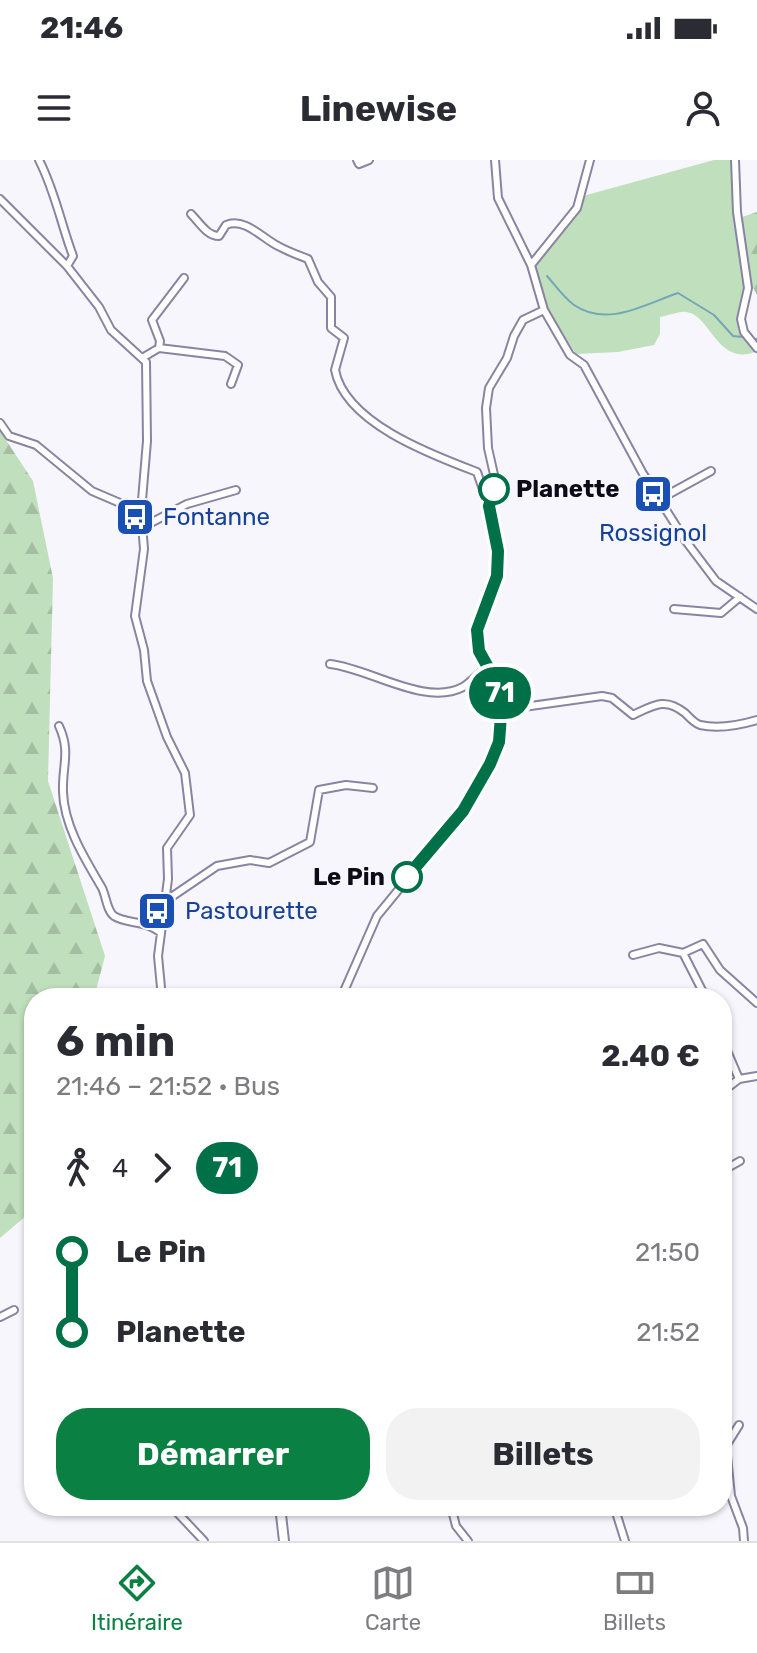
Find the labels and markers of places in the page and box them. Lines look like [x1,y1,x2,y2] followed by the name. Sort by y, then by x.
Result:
[632,473,674,515] bus stop icon: Rossignol
[479,474,509,504] marker: Planette
[516,475,620,503] place label: Planette
[114,496,156,538] bus stop icon: Fontanne
[163,503,270,531] place label: Fontanne
[599,519,707,547] place label: Rossignol
[392,862,422,892] marker: Le Pin
[313,863,385,891] place label: Le Pin
[136,890,178,932] bus stop icon: Pastourette
[185,897,318,925] place label: Pastourette

